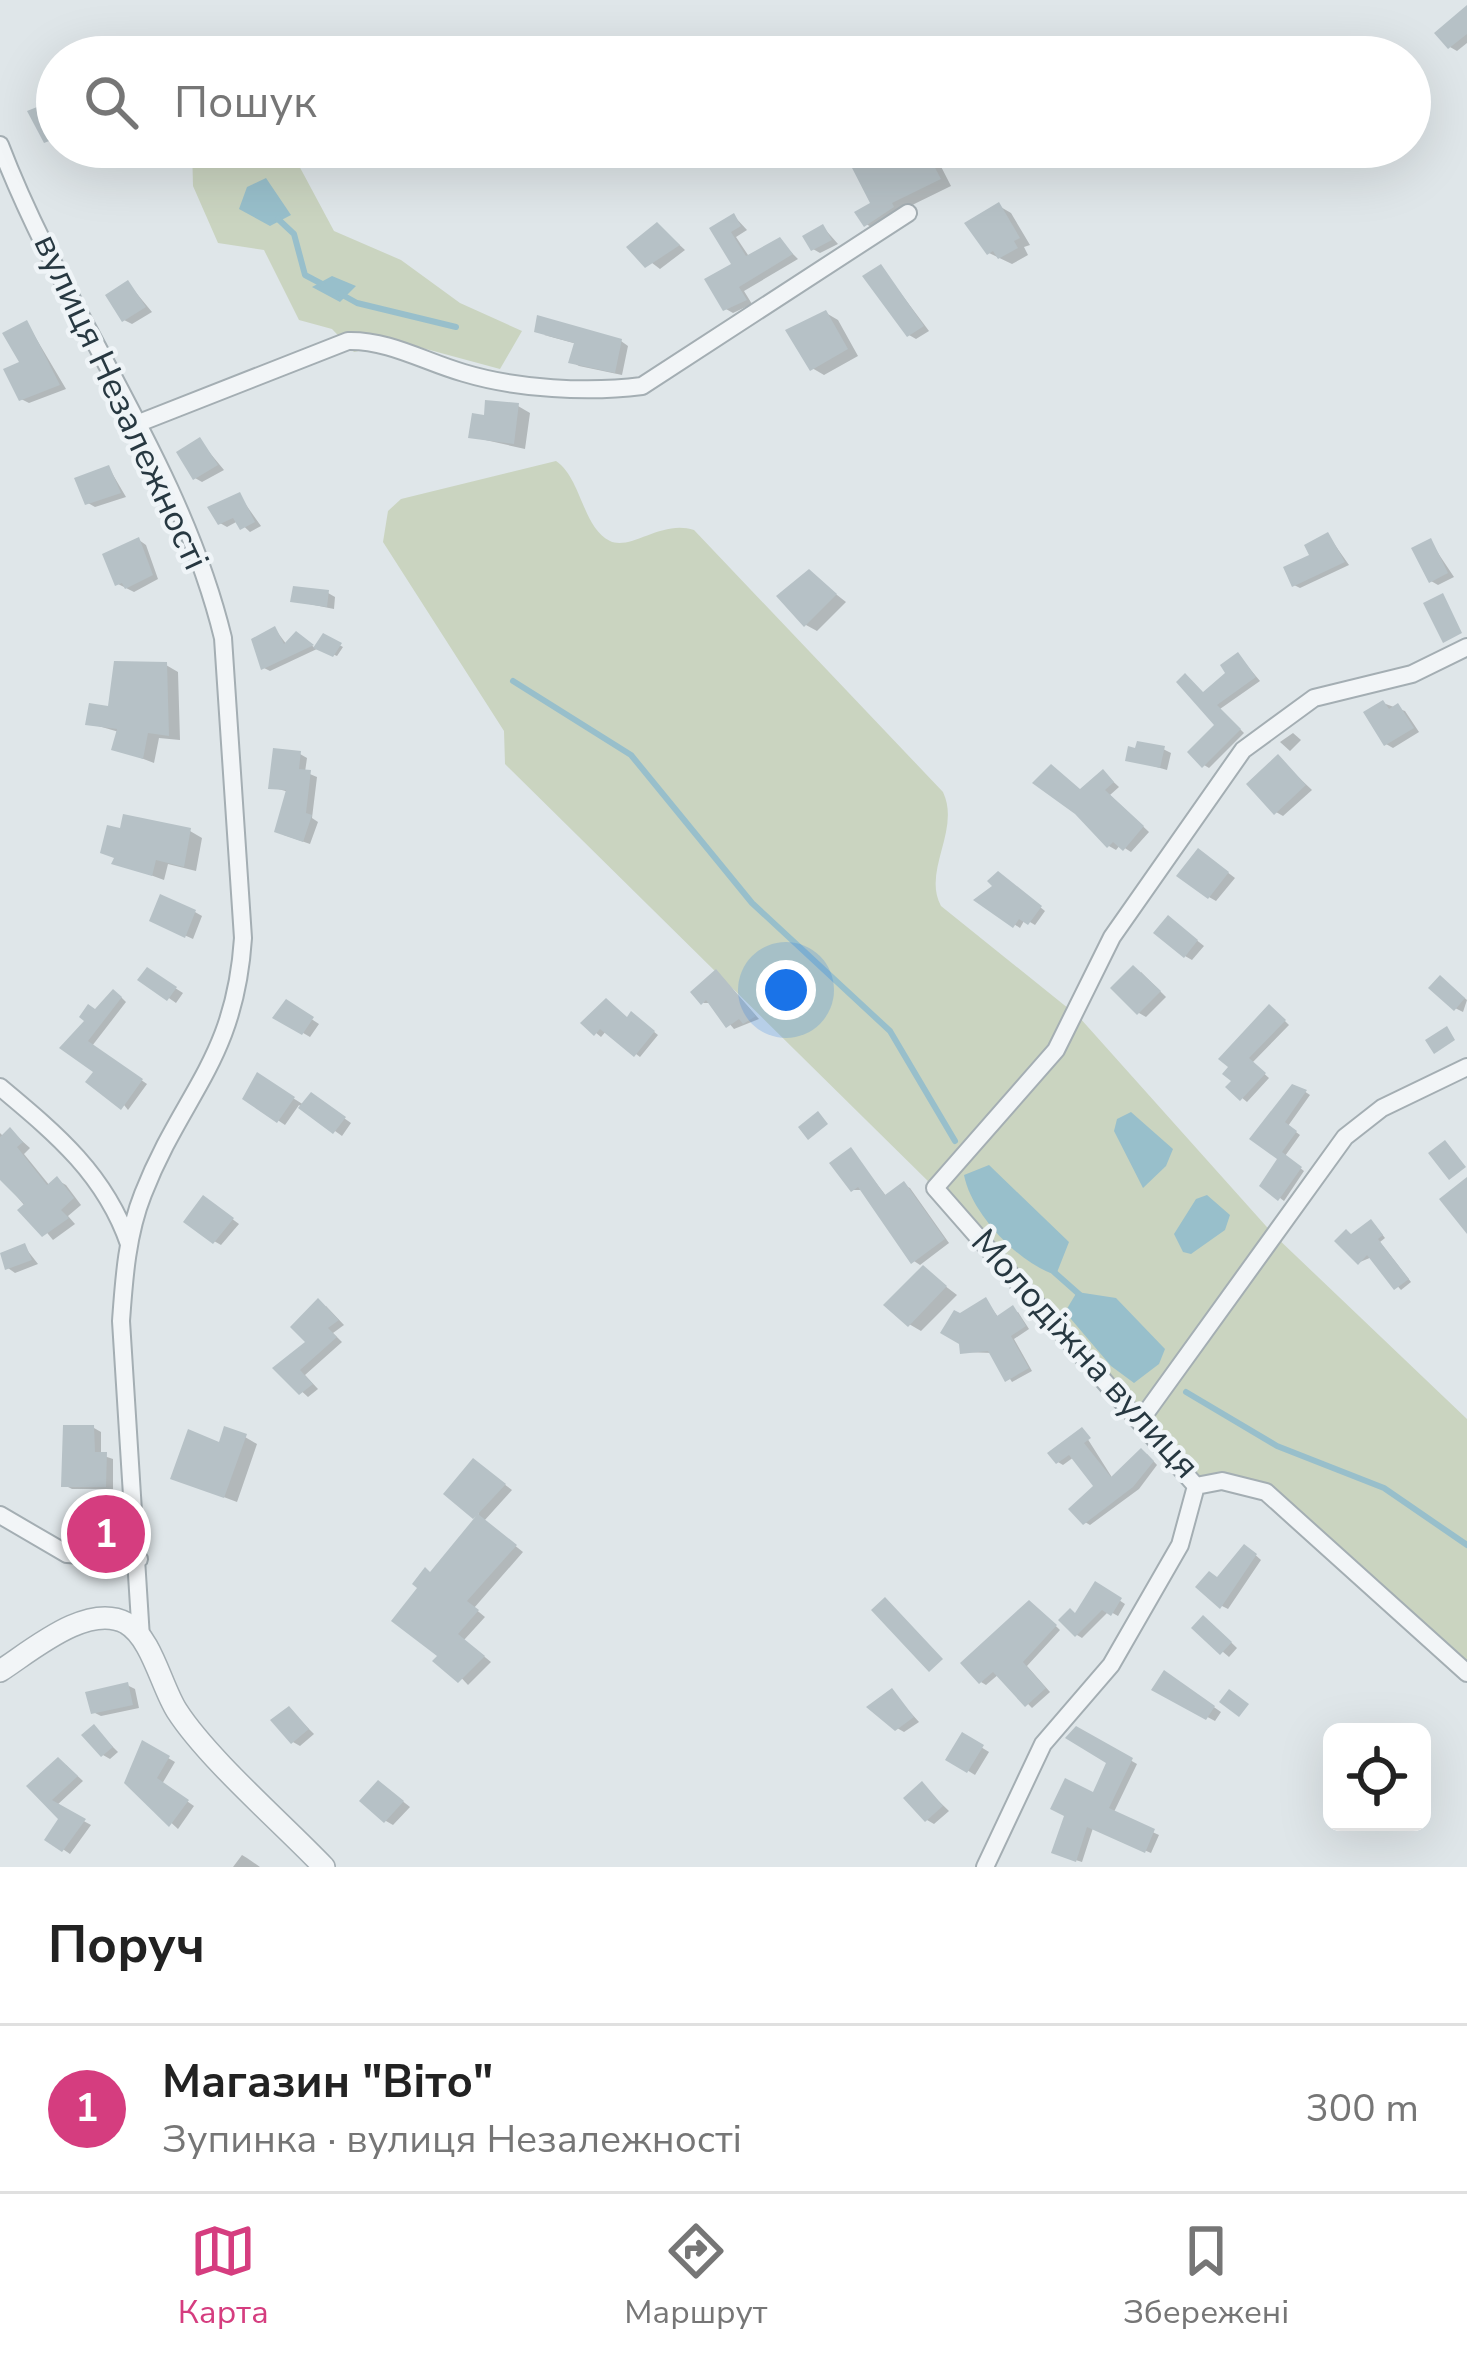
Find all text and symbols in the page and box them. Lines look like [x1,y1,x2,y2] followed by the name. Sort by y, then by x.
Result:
[36,36,1431,168] search box
[78,69,144,135] icon: search
[174,72,317,133] text: Пошук
[22,226,220,578] street label: вулиця Незалежності
[756,960,816,1020] your location
[960,1219,1210,1489] street label: Молодіжна вулиця
[67,1489,145,1579] pin: 1
[1323,1723,1431,1831] map controls
[1323,1723,1431,1831] button: locate
[48,1910,205,1980] text: Поруч
[162,2052,493,2113] text: Магазин "Віто"
[75,2082,99,2135] text: 1
[1305,2082,1419,2135] text: 300 m
[162,2113,742,2166] text: Зупинка · вулиця Незалежності
[178,2218,269,2335] tab: Карта
[624,2218,767,2335] tab: Маршрут
[1123,2218,1289,2335] tab: Збережені

